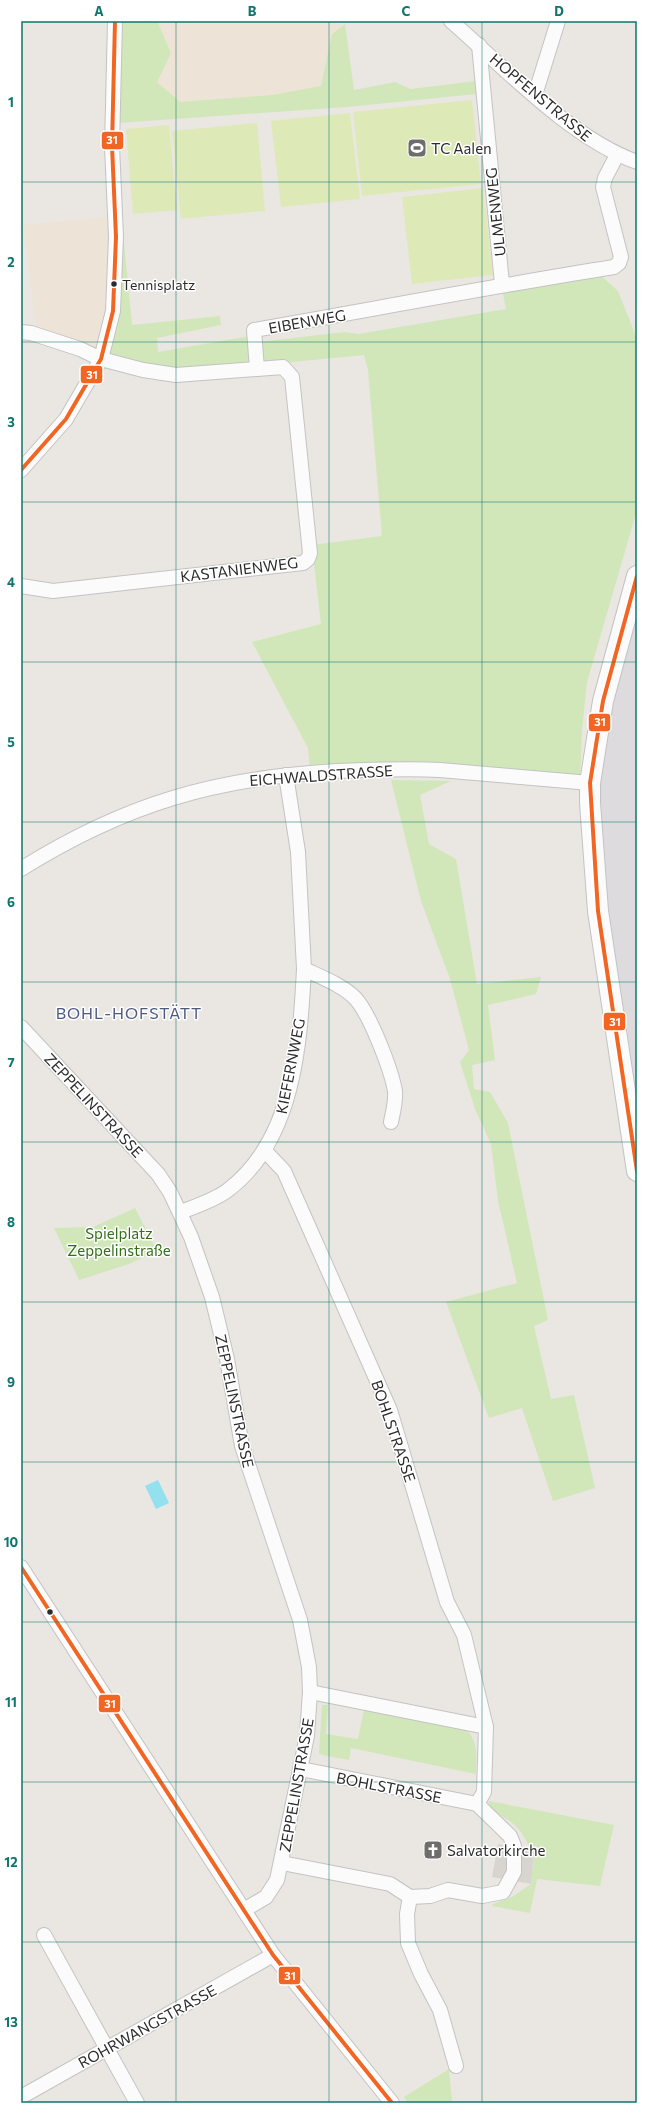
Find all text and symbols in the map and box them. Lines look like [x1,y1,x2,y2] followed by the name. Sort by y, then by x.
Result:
[94,3,104,19] text: A
[248,3,257,19] text: B
[402,3,411,19] text: C
[554,3,564,19] text: D
[487,49,595,145] street label: HOPFENSTRASSE
[8,94,14,110] text: 1
[101,131,124,150] line badge: 31
[106,133,118,146] text: 31
[406,137,428,159] sports icon: TC Aalen
[431,139,492,157] place label: TC Aalen
[481,167,509,257] street label: ULMENWEG
[7,254,15,270] text: 2
[122,276,195,293] place label: Tennisplatz
[109,279,119,289] marker: Tennisplatz
[267,305,347,337] street label: EIBENWEG
[80,365,103,384] line badge: 31
[86,368,98,381] text: 31
[7,414,15,430] text: 3
[179,553,299,585] street label: KASTANIENWEG
[7,574,15,590] text: 4
[588,713,611,732] line badge: 31
[594,715,606,728] text: 31
[7,734,15,750] text: 5
[249,761,394,789] street label: EICHWALDSTRASSE
[7,894,15,910] text: 6
[56,1003,202,1022] district label: BOHL-HOFSTÄTT
[603,1012,626,1031] line badge: 31
[609,1015,621,1028] text: 31
[272,1017,308,1115] street label: KIEFERNWEG
[41,1049,147,1161] street label: ZEPPELINSTRASSE
[7,1054,15,1070] text: 7
[7,1214,15,1230] text: 8
[67,1224,171,1259] park label: Spielplatz Zeppelinstraße
[212,1333,258,1469] street label: ZEPPELINSTRASSE
[7,1374,15,1390] text: 9
[368,1378,420,1485] street label: BOHLSTRASSE
[4,1534,19,1550] text: 10
[45,1607,55,1617] unlabelled marker
[5,1694,17,1710] text: 11
[98,1694,121,1713] line badge: 31
[104,1697,116,1710] text: 31
[275,1716,317,1853] street label: ZEPPELINSTRASSE
[335,1768,443,1806] street label: BOHLSTRASSE
[422,1839,444,1861] church icon: Salvatorkirche
[447,1841,546,1859] place label: Salvatorkirche
[4,1854,18,1870] text: 12
[278,1966,301,1985] line badge: 31
[284,1969,296,1982] text: 31
[75,1980,219,2071] street label: ROHRWANGSTRASSE
[4,2014,18,2030] text: 13

